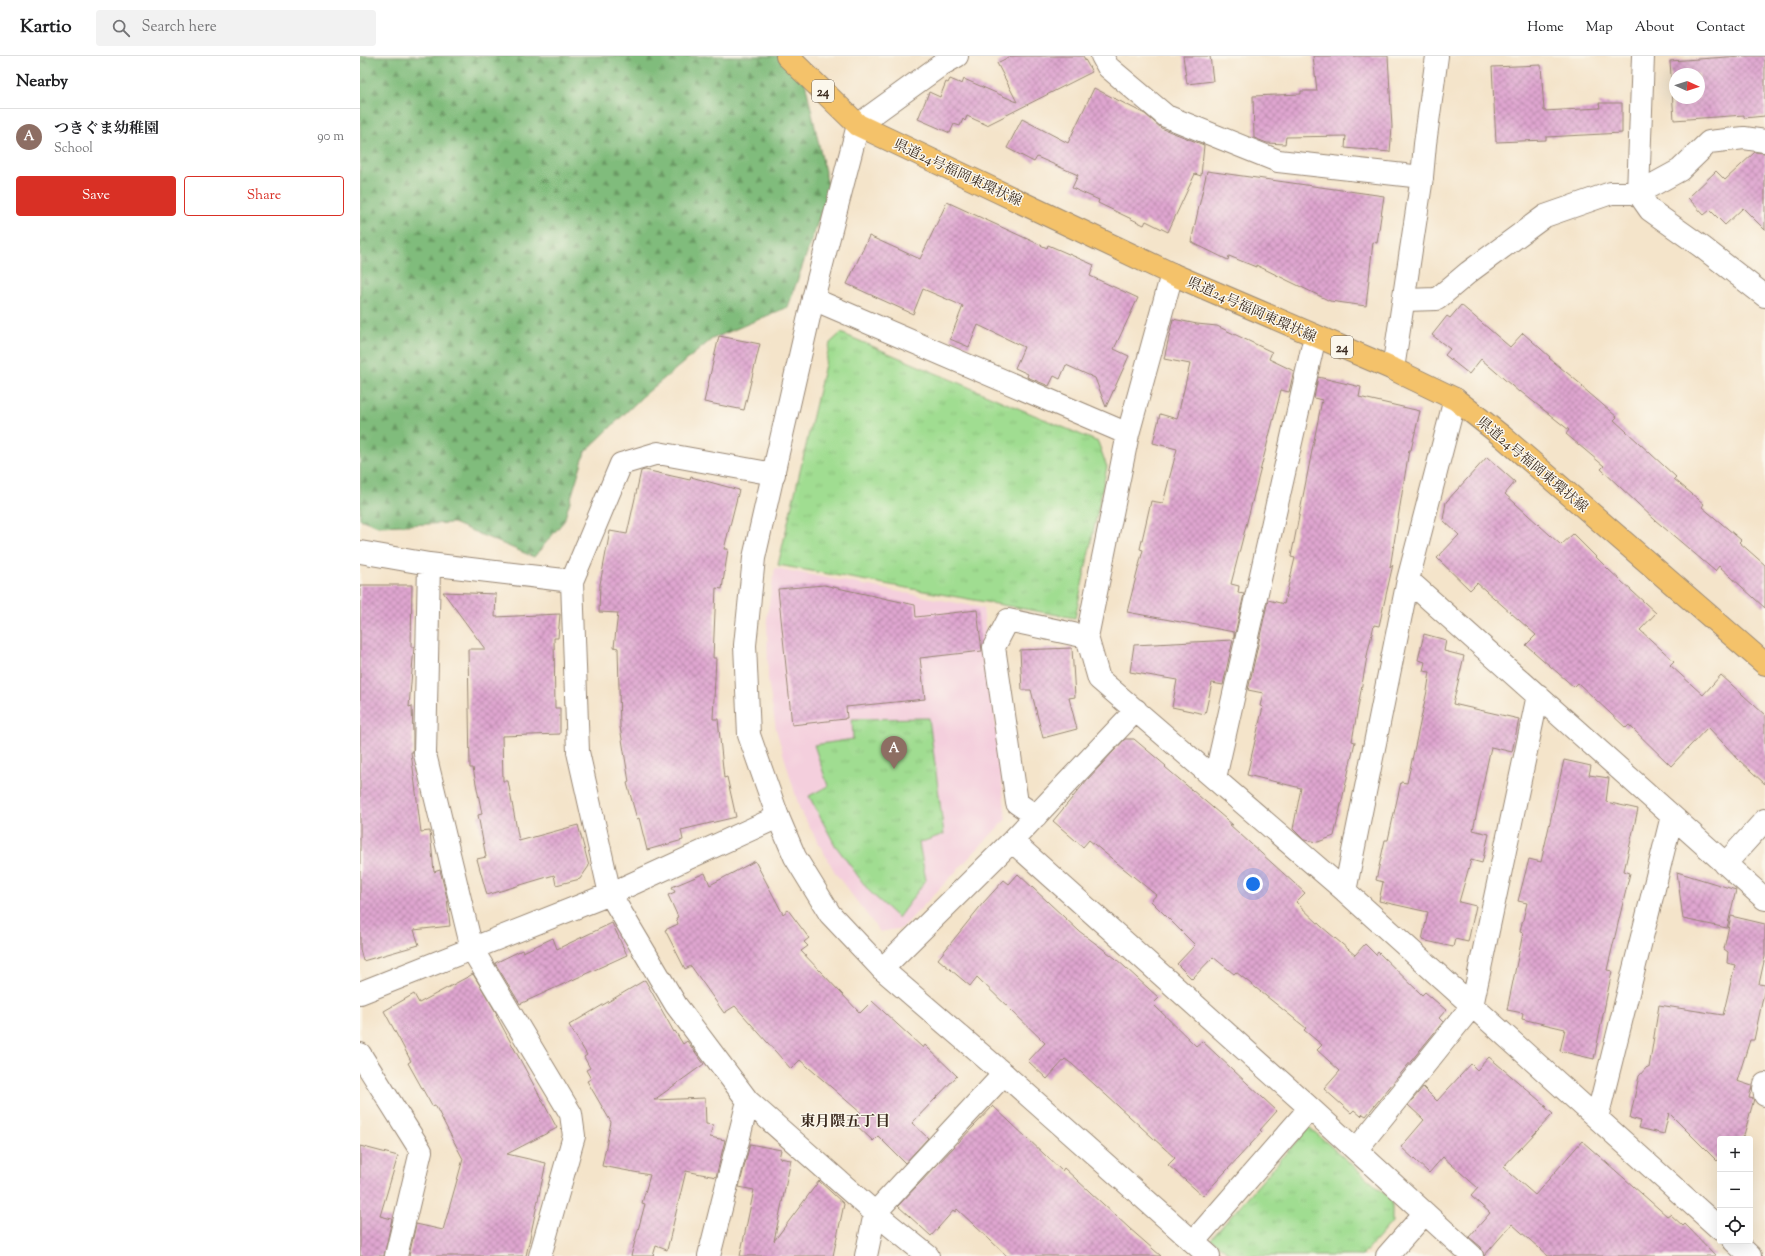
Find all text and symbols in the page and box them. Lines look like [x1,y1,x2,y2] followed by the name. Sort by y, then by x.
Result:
[96,10,376,46] search box
[20,14,72,41] text: Kartio
[110,17,132,39] icon: search
[142,17,217,38] text: Search here
[1527,18,1564,38] text: Home
[1586,18,1613,38] text: Map
[1635,18,1674,38] text: About
[1696,18,1745,38] text: Contact
[1669,68,1705,104] north arrow
[16,70,68,94] text: Nearby
[812,80,834,102] road number: 24
[54,119,159,140] text: つきぐま幼稚園
[24,128,34,146] text: A
[317,128,344,146] text: 90 m
[890,135,1025,212] street label: 県道24号福岡東環状線
[54,140,93,158] text: School
[16,176,176,216] button: Save
[184,176,344,216] button: Share
[1183,273,1319,348] street label: 県道24号福岡東環状線
[1331,336,1353,358] road number: 24
[1472,413,1592,518] street label: 県道24号福岡東環状線
[881,736,907,769] pin: A
[1243,874,1263,894] your location
[800,1112,890,1133] district label: 東月隈五丁目
[1717,1136,1753,1244] map controls
[1717,1136,1753,1172] button: +
[1717,1172,1753,1208] button: −
[1717,1208,1753,1244] button: locate

